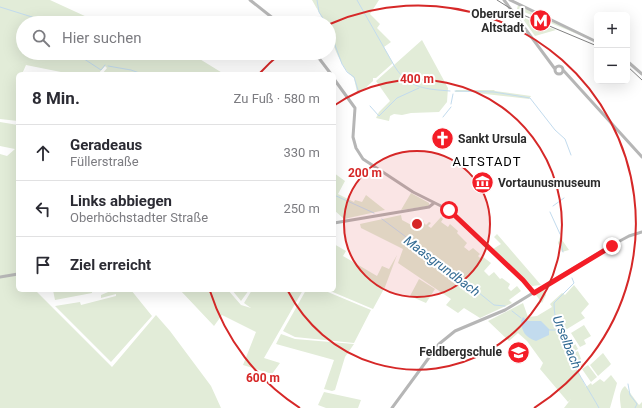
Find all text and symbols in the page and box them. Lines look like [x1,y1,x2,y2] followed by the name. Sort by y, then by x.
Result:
[471,7,524,35] place label: Oberursel Altstadt
[527,8,553,34] metro station icon: Oberursel Altstadt
[594,12,630,84] map controls
[594,12,630,48] button: +
[16,16,336,60] search box
[30,27,52,49] icon: search
[62,29,141,47] text: Hier suchen
[594,48,630,84] button: −
[400,72,434,86] text: 400 m
[32,88,80,108] text: 8 Min.
[234,91,320,106] text: Zu Fuß · 580 m
[429,126,455,152] church icon: Sankt Ursula
[458,132,527,146] place label: Sankt Ursula
[70,136,142,154] text: Geradeaus
[32,142,54,164] icon: ahead
[283,145,320,160] text: 330 m
[70,154,139,169] text: Füllerstraße
[453,154,521,169] district label: ALTSTADT
[348,166,382,180] text: 200 m
[470,170,496,196] museum icon: Vortaunusmuseum
[498,176,601,190] place label: Vortaunusmuseum
[70,192,172,210] text: Links abbiegen
[32,198,54,220] icon: left
[283,201,320,216] text: 250 m
[440,201,458,219] route start
[70,210,208,225] text: Oberhöchstadter Straße
[410,217,424,231] centre of rings
[401,233,483,299] water label: Maasgrundbach
[603,237,621,255] route end
[32,254,54,276] icon: arrive
[70,256,151,274] text: Ziel erreicht
[550,313,584,371] water label: Urselbach
[505,339,531,365] school or university icon: Feldbergschule
[419,345,503,359] place label: Feldbergschule
[246,371,280,385] text: 600 m

